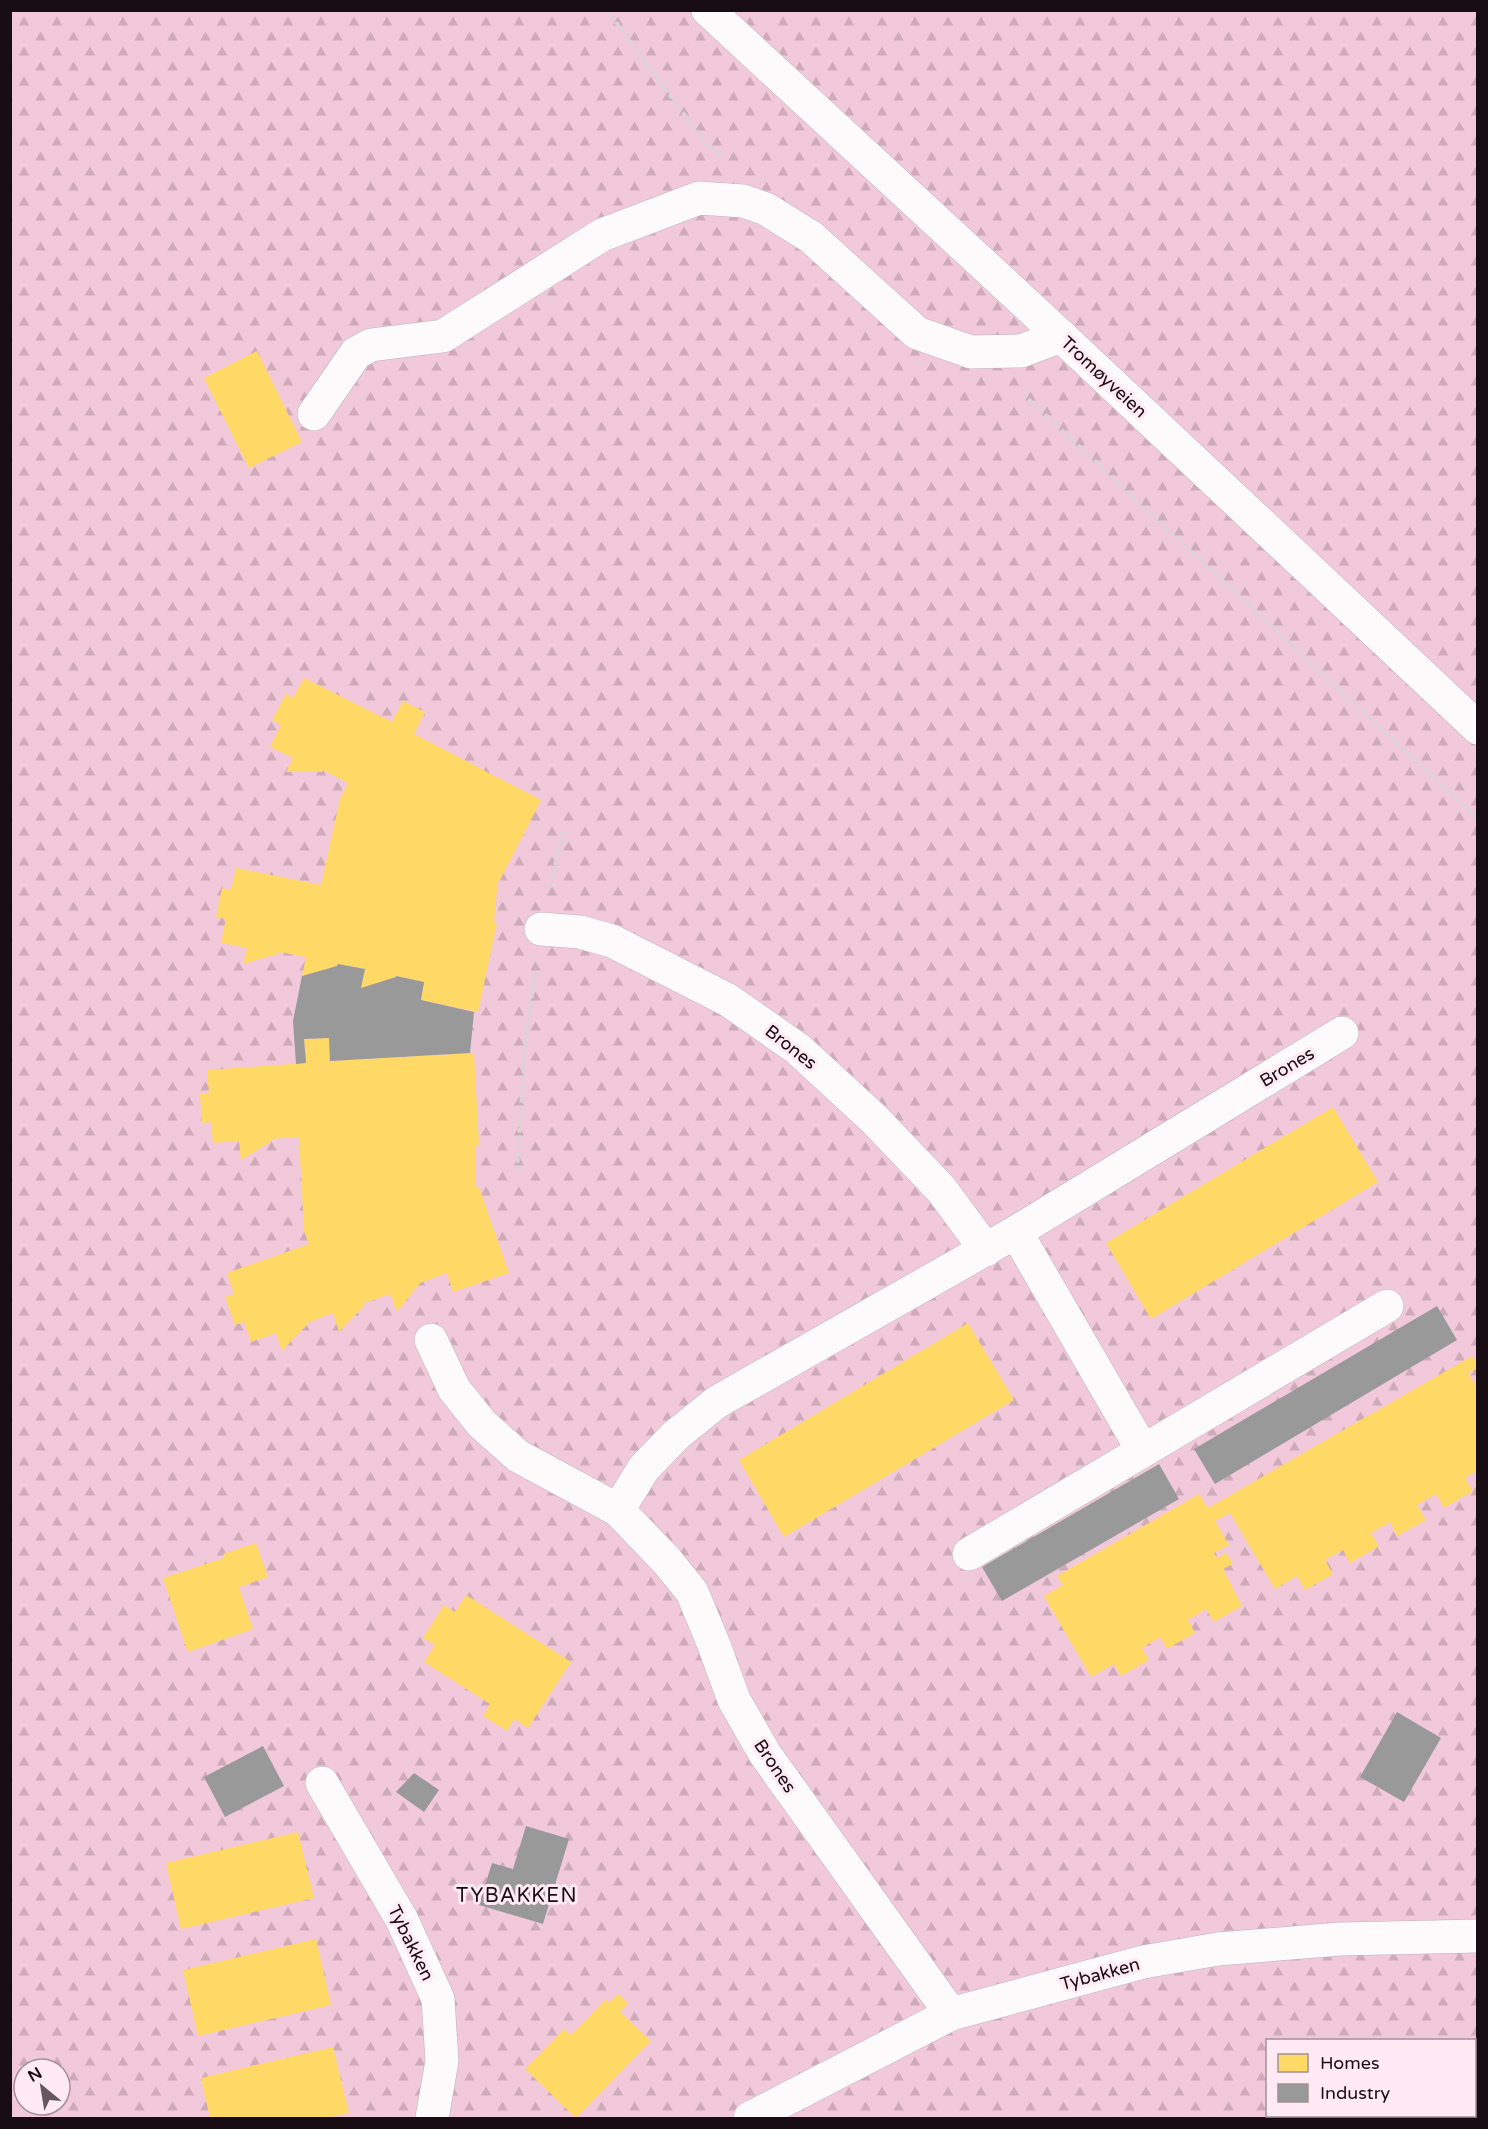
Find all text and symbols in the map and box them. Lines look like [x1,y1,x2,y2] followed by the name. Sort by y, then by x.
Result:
[1056,332,1152,422] street label: Tromøyveien
[761,1020,821,1074] street label: Brones
[1256,1042,1318,1092] street label: Brones
[749,1735,801,1797] street label: Brones
[456,1884,578,1908] district label: TYBAKKEN
[383,1902,439,1984] street label: Tybakken
[1058,1953,1142,1995] street label: Tybakken
[1266,2039,1476,2117] legend
[1320,2052,1380,2074] text: Homes
[12,2057,72,2117] north arrow
[24,2063,46,2087] text: N
[1320,2082,1391,2104] text: Industry

